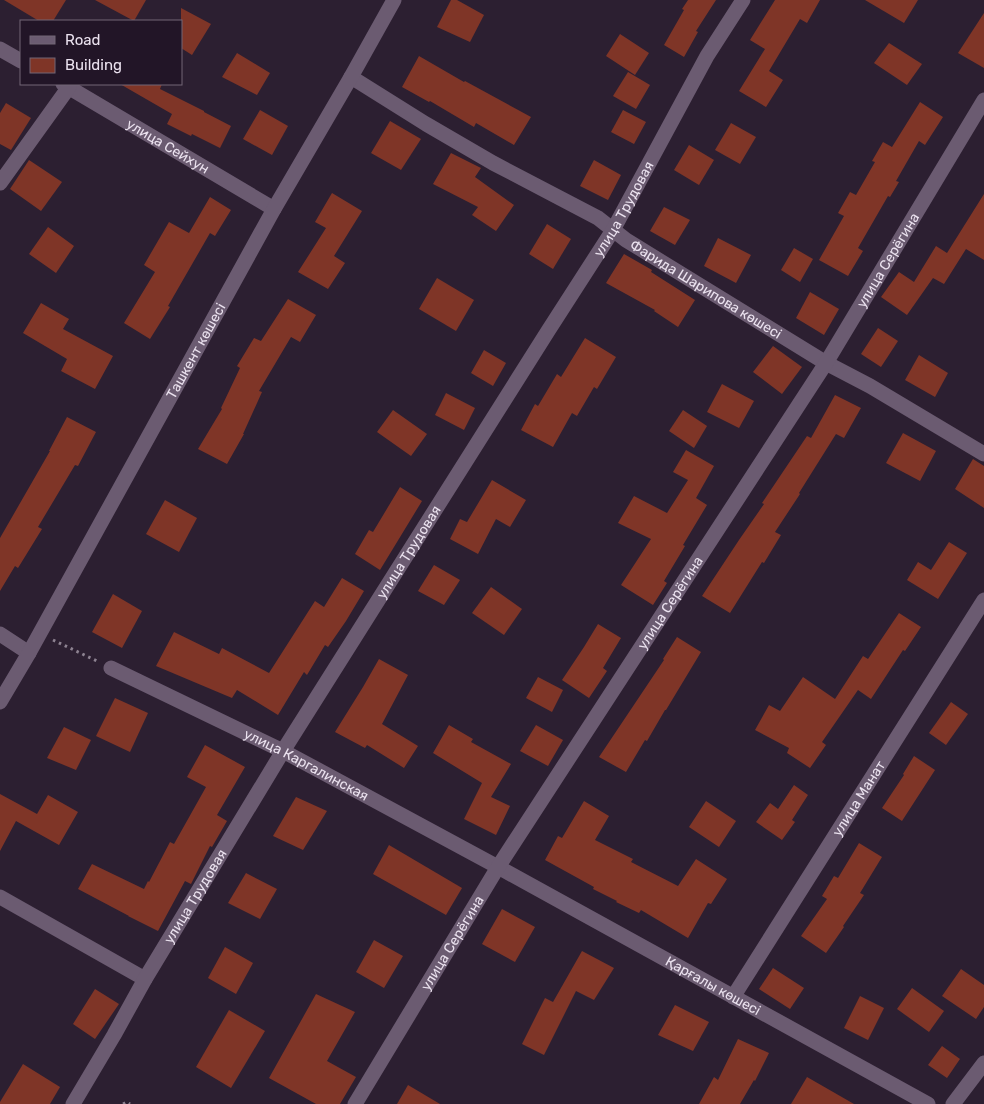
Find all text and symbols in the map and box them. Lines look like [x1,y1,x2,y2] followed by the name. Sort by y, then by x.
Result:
[20,20,182,85] legend
[65,31,101,49] text: Road
[65,56,122,74] text: Building
[124,115,212,177] street label: улица Сейхун
[590,158,657,260] street label: улица Трудовая
[853,210,923,311] street label: улица Серёгина
[627,236,785,342] street label: Фарида Шарипова көшесі
[163,300,229,402] street label: Ташкент көшесі
[373,502,444,602] street label: улица Трудовая
[633,553,706,653] street label: улица Серёгина
[241,725,372,804] street label: улица Каргалинская
[828,757,889,839] street label: улица Манат
[160,846,230,947] street label: улица Трудовая
[417,892,487,994] street label: улица Серёгина
[663,953,764,1019] street label: Қарғалы көшесі

